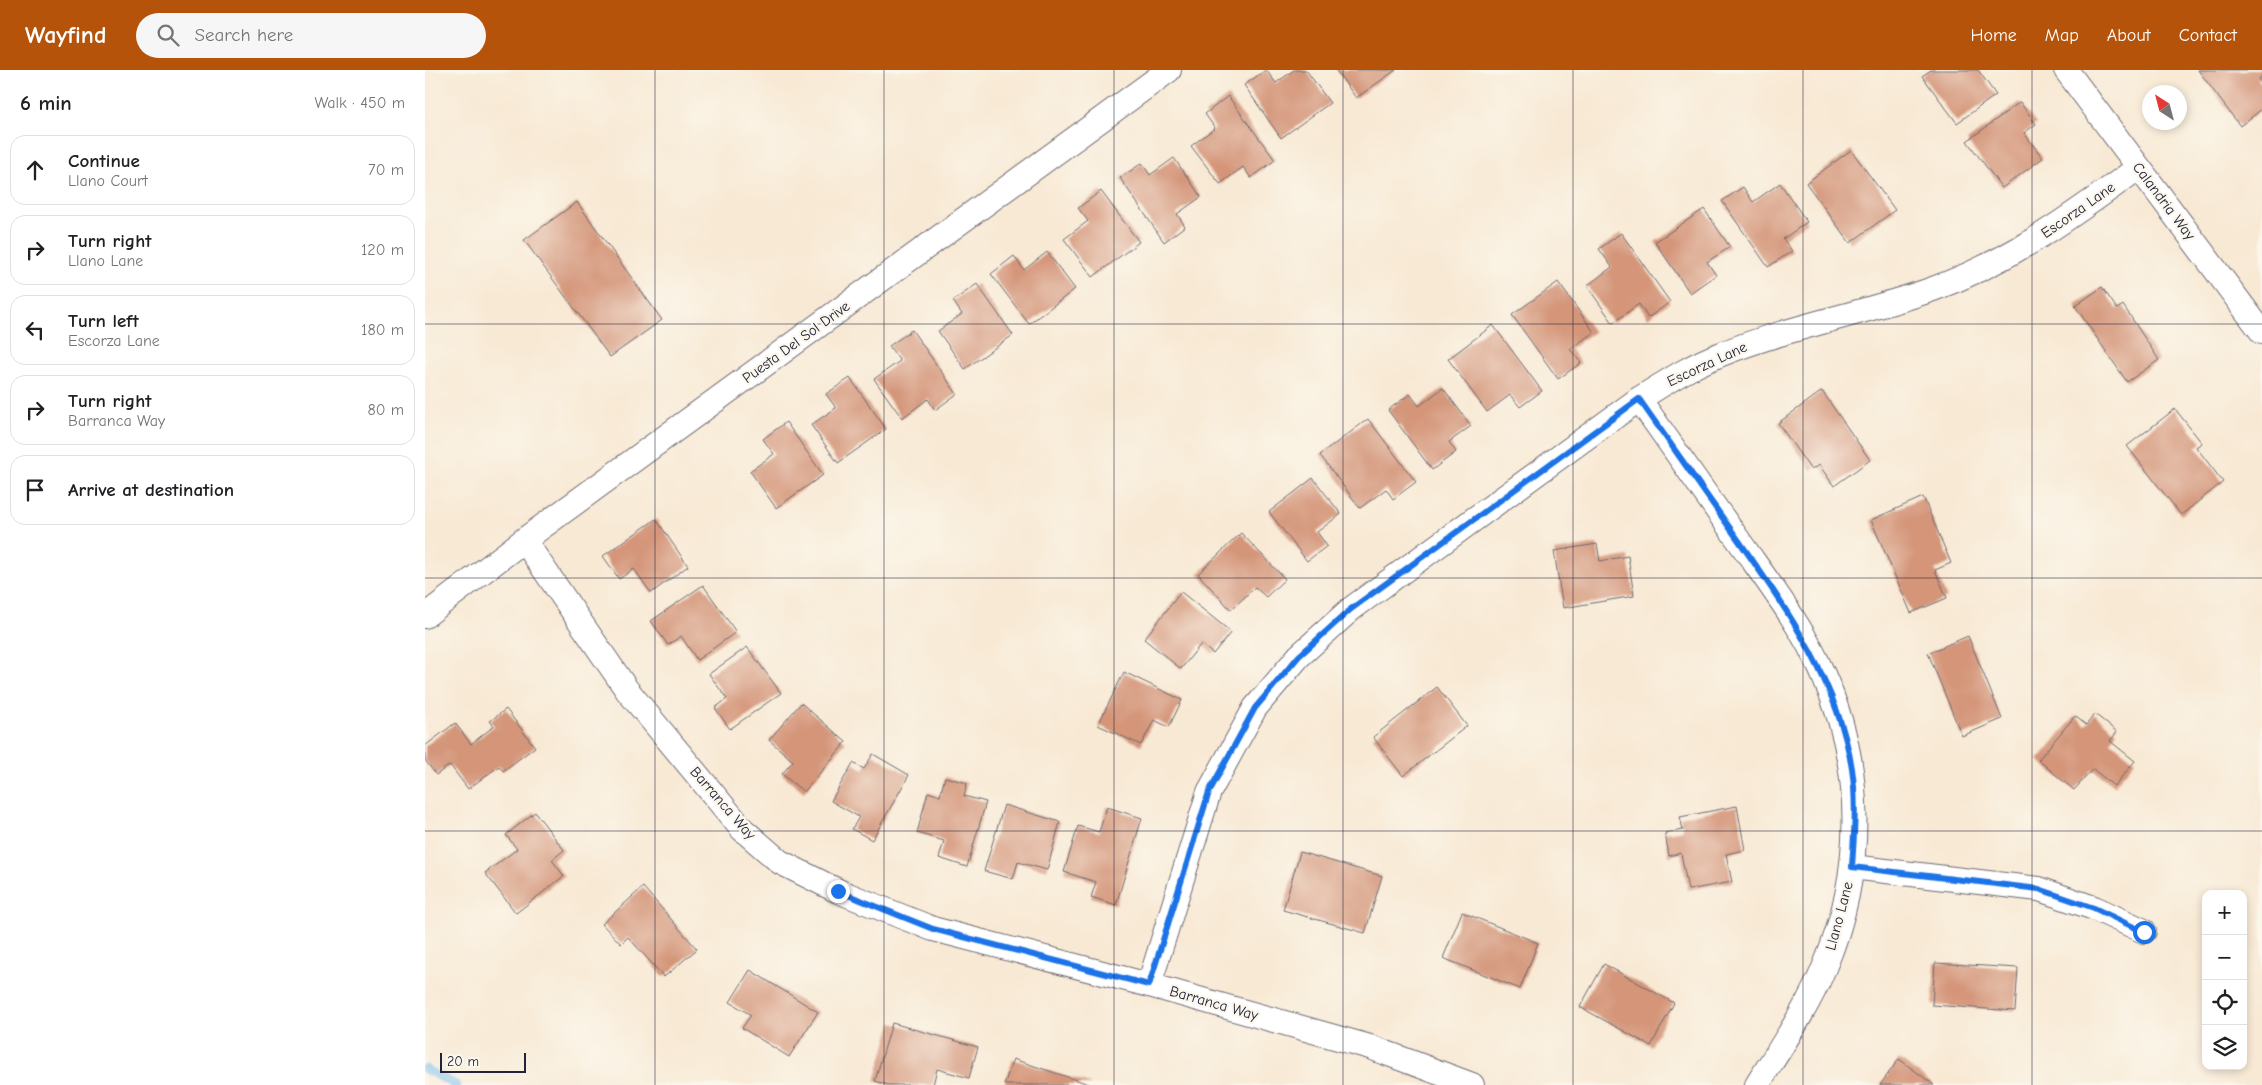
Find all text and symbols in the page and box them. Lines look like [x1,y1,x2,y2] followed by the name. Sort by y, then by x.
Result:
[136,13,486,58] search box
[25,21,106,49] text: Wayfind
[154,21,182,49] icon: search
[194,24,293,46] text: Search here
[1970,25,2017,46] text: Home
[2045,25,2079,46] text: Map
[2107,25,2151,46] text: About
[2179,25,2237,46] text: Contact
[2142,85,2187,130] north arrow
[20,91,72,115] text: 6 min
[314,94,405,112] text: Walk · 450 m
[68,150,140,172] text: Continue
[21,156,49,184] icon: ahead
[2129,159,2199,244] street label: Calandria Way
[368,161,404,179] text: 70 m
[68,172,148,190] text: Llano Court
[2038,178,2119,242] street label: Escorza Lane
[68,230,152,252] text: Turn right
[21,236,49,264] icon: right
[361,241,404,259] text: 120 m
[68,252,143,270] text: Llano Lane
[739,297,854,387] street label: Puesta Del Sol Drive
[68,310,139,332] text: Turn left
[21,316,49,344] icon: left
[361,321,404,339] text: 180 m
[68,332,160,350] text: Escorza Lane
[1664,337,1750,390] street label: Escorza Lane
[68,390,152,412] text: Turn right
[21,396,49,424] icon: right
[367,401,404,419] text: 80 m
[68,412,165,430] text: Barranca Way
[21,476,49,504] icon: arrive
[68,479,234,501] text: Arrive at destination
[686,763,760,844] street label: Barranca Way
[1821,879,1857,952] street label: Llano Lane
[827,880,850,903] route end
[2202,890,2247,1070] map controls
[2202,890,2247,935] button: +
[2133,921,2156,944] route start
[2202,935,2247,980] button: −
[2202,980,2247,1025] button: locate
[1168,982,1261,1024] street label: Barranca Way
[2202,1025,2247,1070] button: layers
[440,1050,526,1073] scale bar
[447,1053,479,1070] text: 20 m

